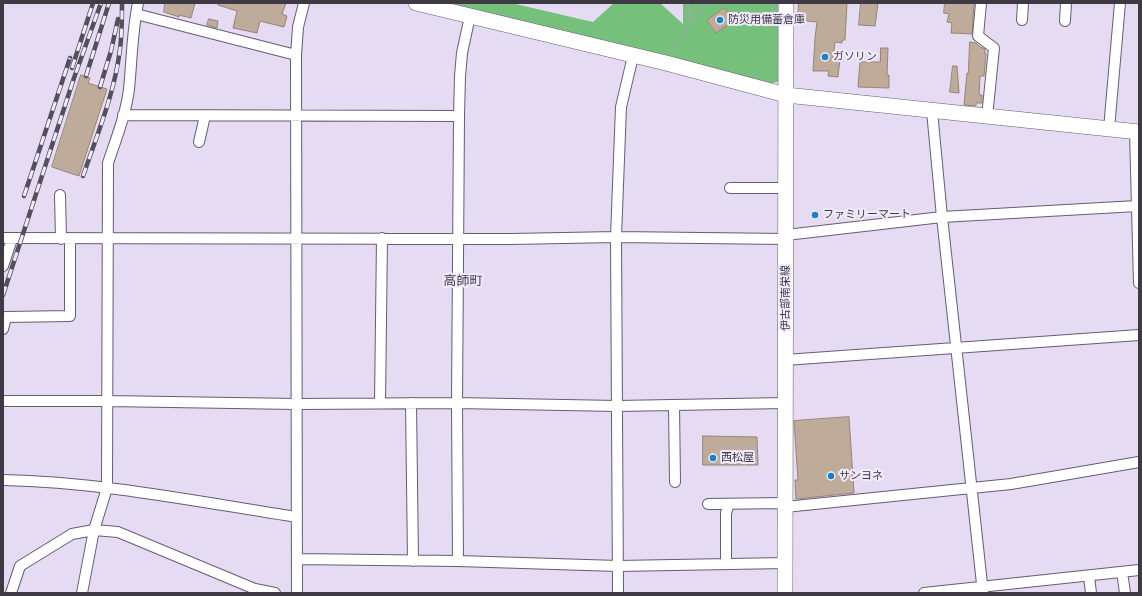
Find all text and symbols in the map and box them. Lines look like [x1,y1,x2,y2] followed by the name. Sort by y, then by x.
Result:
[728,13,805,27] place label: 防災用備蓄倉庫
[715,15,725,25] marker: 防災用備蓄倉庫
[833,50,877,64] place label: ガソリン
[820,52,830,62] marker: ガソリン
[823,208,911,222] place label: ファミリーマート
[810,210,820,220] marker: ファミリーマート
[779,265,793,331] street label: 伊古部南栄線
[444,274,482,290] district label: 高師町
[721,451,754,465] place label: 西松屋
[708,453,718,463] marker: 西松屋
[839,469,883,483] place label: サンヨネ
[826,471,836,481] marker: サンヨネ

